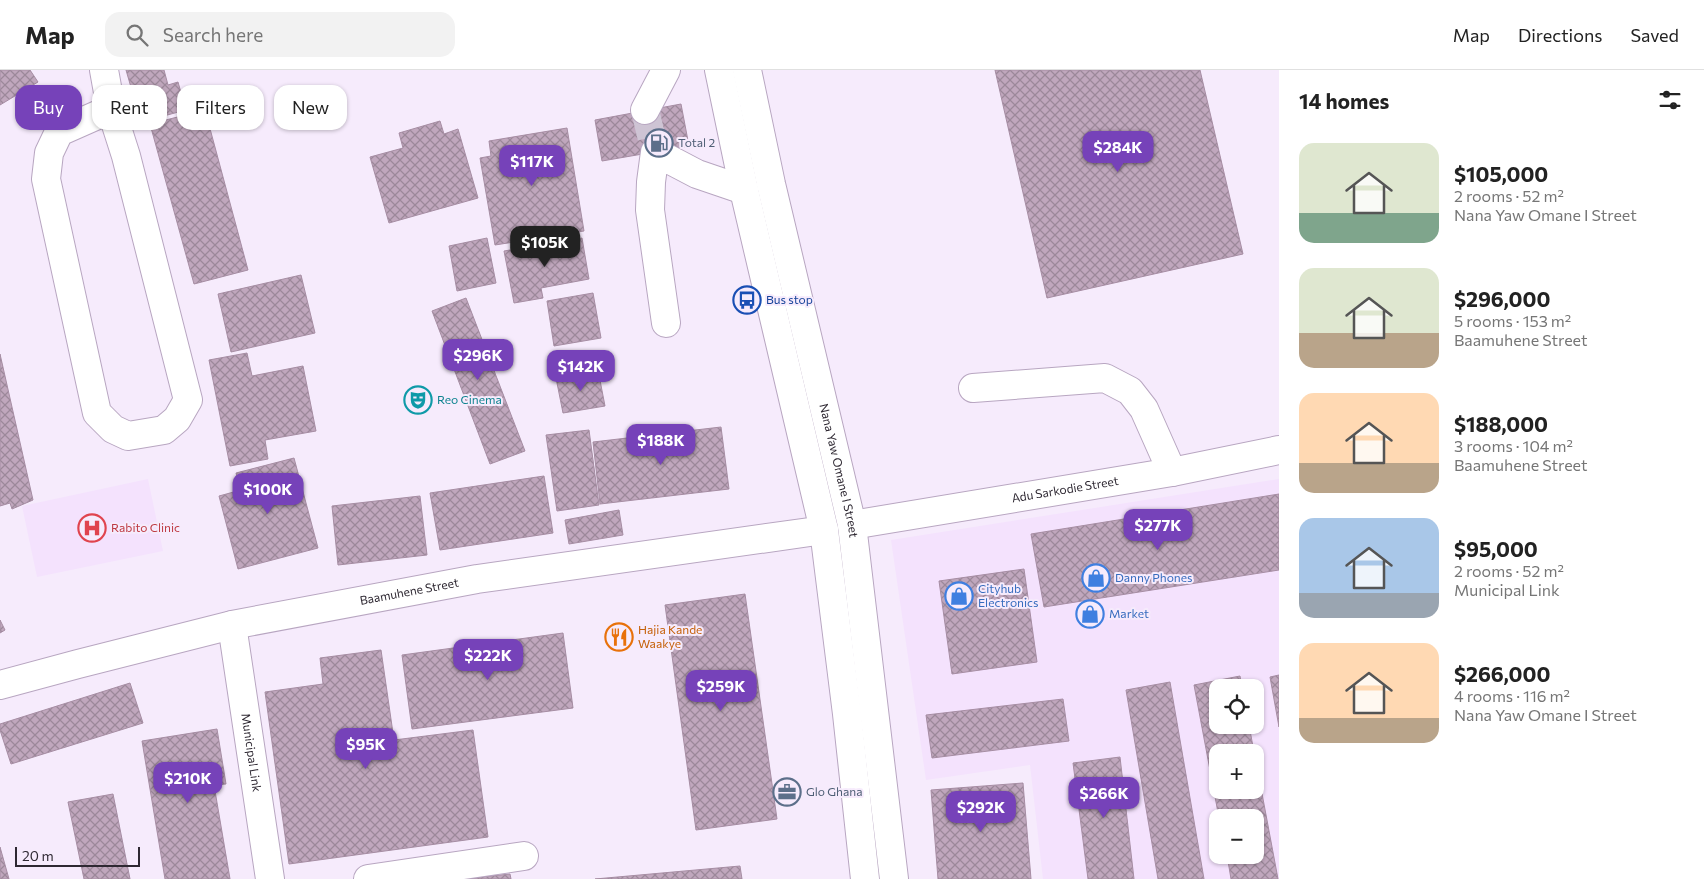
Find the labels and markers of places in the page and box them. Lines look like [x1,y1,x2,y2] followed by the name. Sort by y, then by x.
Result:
[644,128,674,158] fuel station icon: Total 2
[1083,131,1153,173] pin: $284K
[678,135,715,149] place label: Total 2
[497,144,567,187] pin: $117K
[510,226,580,268] pin: $105K
[732,285,762,315] bus stop icon: Bus stop
[766,292,813,306] place label: Bus stop
[443,338,513,381] pin: $296K
[546,350,616,392] pin: $142K
[403,385,433,415] theatre icon: Reo Cinema
[437,392,502,406] place label: Reo Cinema
[626,424,696,466] pin: $188K
[233,472,303,515] pin: $100K
[1123,508,1193,551] pin: $277K
[77,513,107,543] hospital icon: Rabito Clinic
[111,520,180,534] place label: Rabito Clinic
[1081,563,1111,593] shop icon: Danny Phones
[1115,570,1192,584] place label: Danny Phones
[944,581,974,611] shop icon: Cityhub Electronics
[978,581,1038,609] place label: Cityhub Electronics
[1075,599,1105,629] shop icon: Market
[1109,606,1149,620] place label: Market
[604,622,634,652] restaurant icon: Hajia Kande Waakye
[638,622,702,650] place label: Hajia Kande Waakye
[453,638,523,681] pin: $222K
[686,670,756,712] pin: $259K
[336,728,396,770] pin: $95K
[153,762,223,804] pin: $210K
[1069,776,1139,819] pin: $266K
[772,777,802,807] office icon: Glo Ghana
[806,784,862,798] place label: Glo Ghana
[946,790,1016,833] pin: $292K

